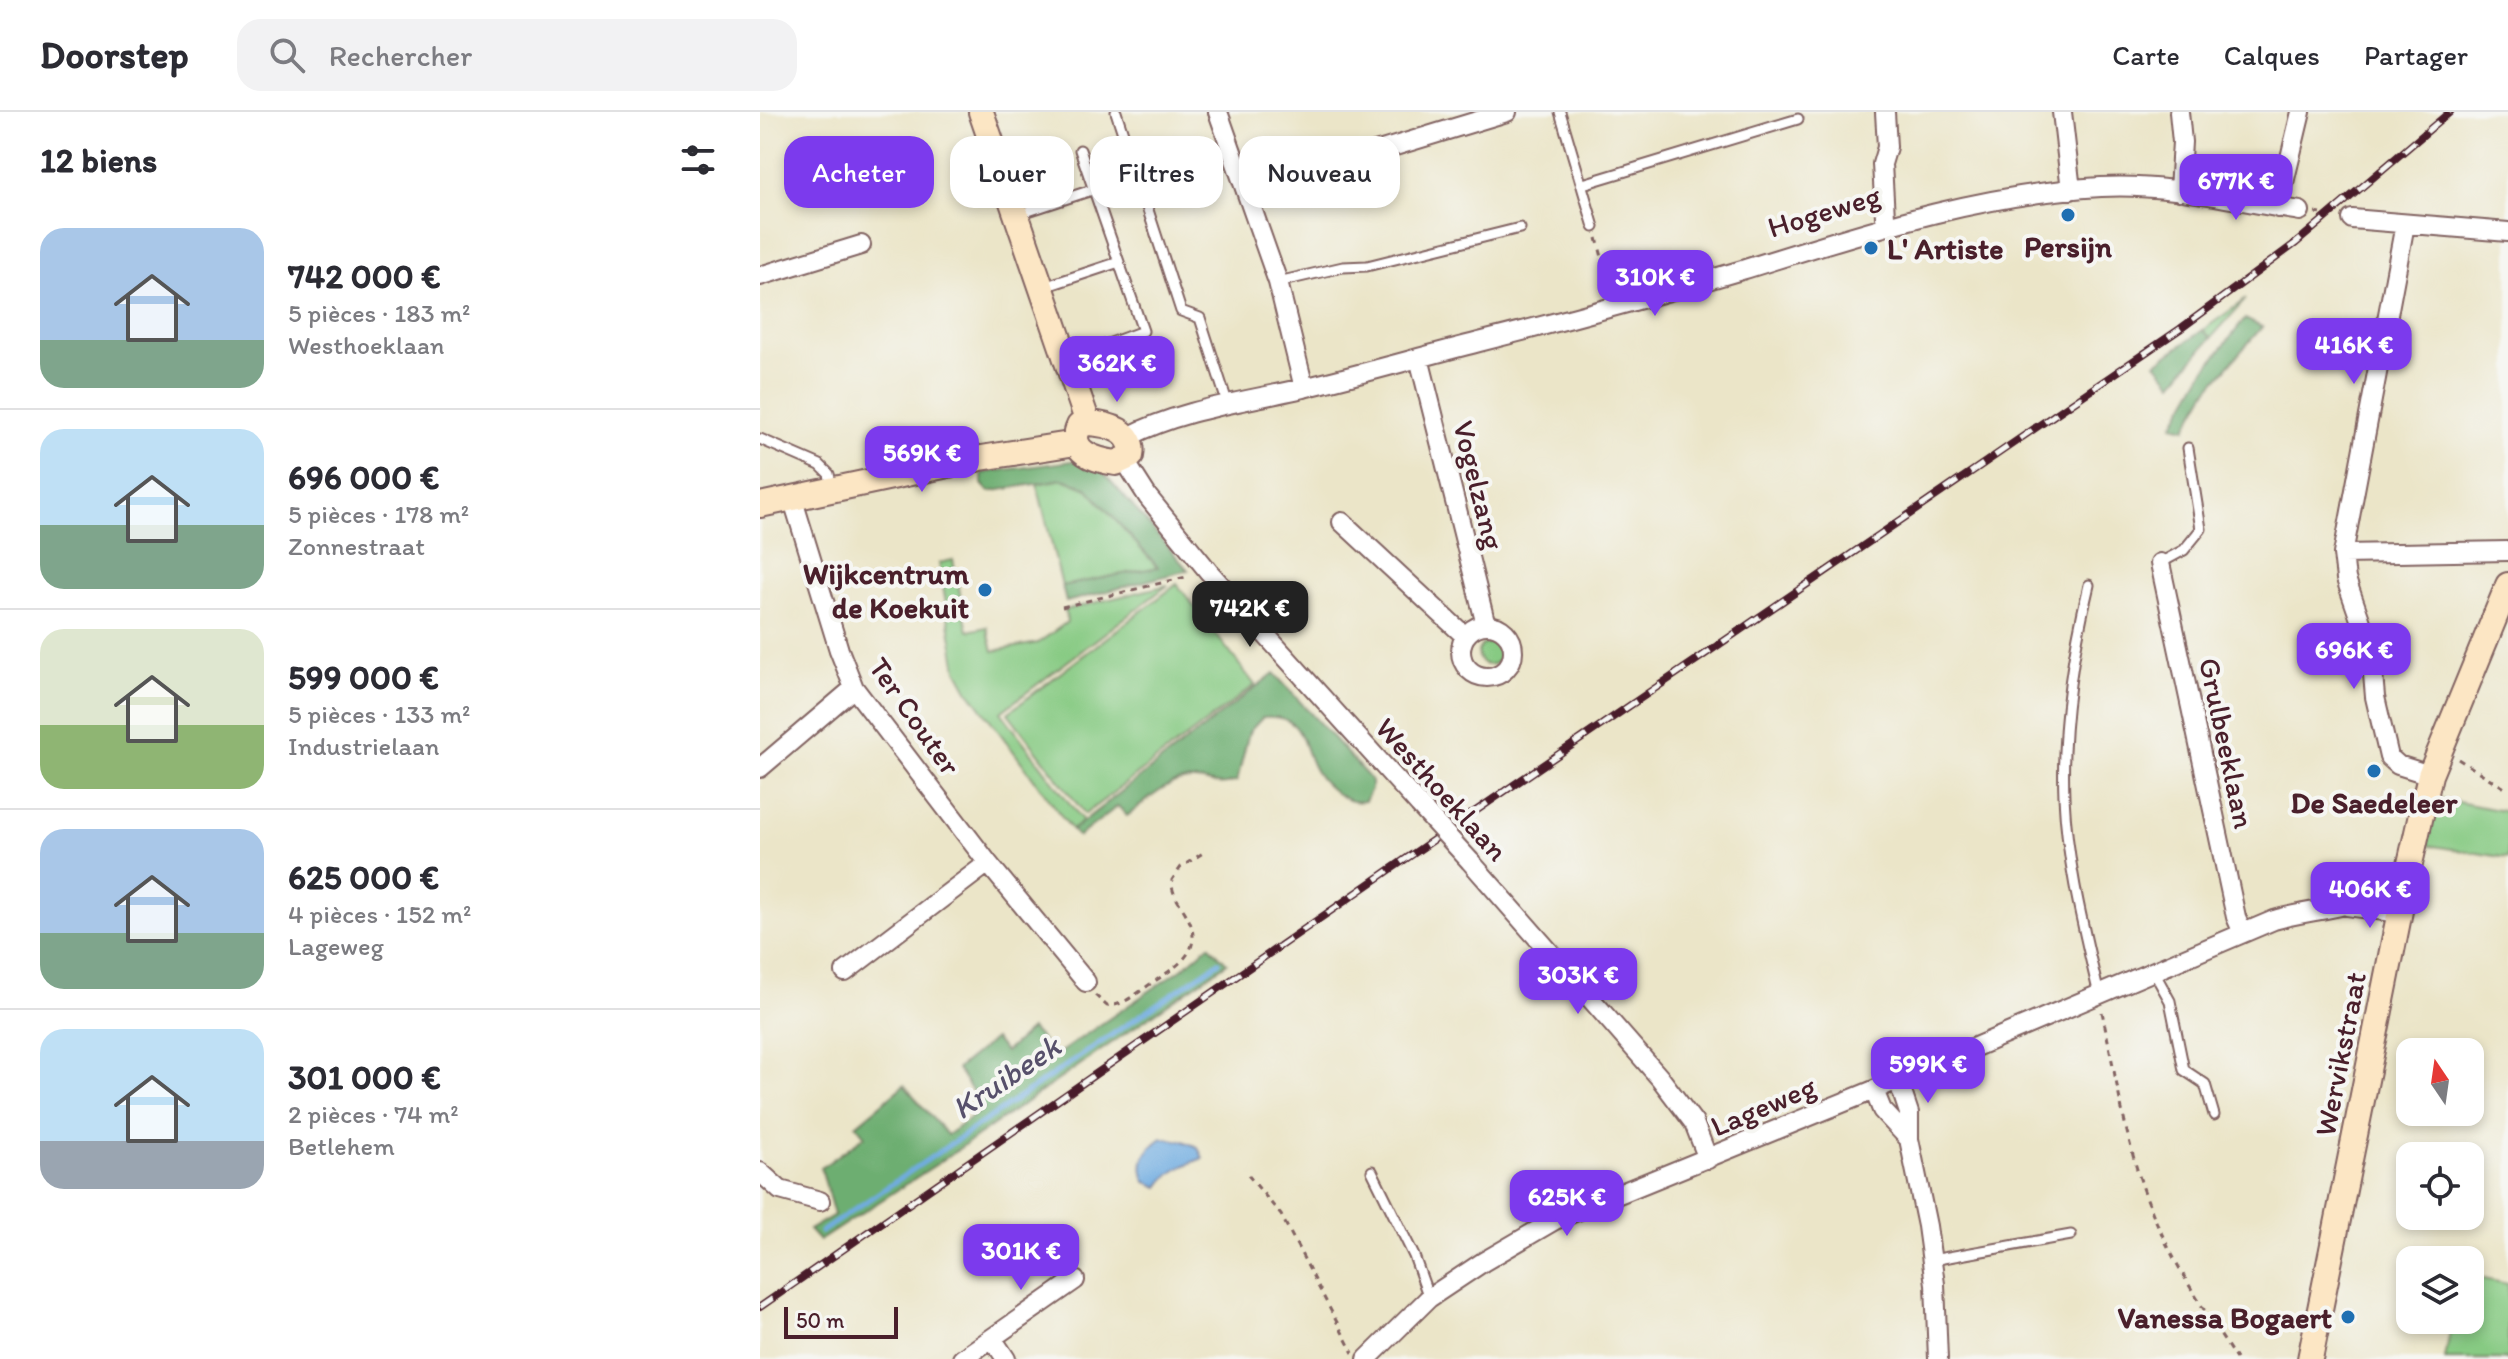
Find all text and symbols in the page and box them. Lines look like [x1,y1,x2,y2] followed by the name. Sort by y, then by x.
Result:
[237,19,797,91] search box
[40,32,189,78] text: Doorstep
[265,33,309,77] icon: search
[329,37,472,74] text: Rechercher
[2112,38,2180,72] text: Carte
[2224,38,2320,72] text: Calques
[2364,38,2468,72] text: Partager
[784,136,934,208] chip: Acheter
[950,136,1074,208] chip: Louer
[1090,136,1223,208] chip: Filtres
[1239,136,1400,208] chip: Nouveau
[676,138,720,182] icon: filters
[40,140,157,181] text: 12 biens
[2171,154,2301,222] pin: 677K €
[2198,164,2274,196] text: 677K €
[1763,176,1885,246] street label: Hogeweg
[2059,206,2077,224] marker: Persijn
[2024,228,2112,265] place label: Persijn
[1887,230,2004,267] place label: L' Artiste
[1862,239,1880,257] marker: L' Artiste
[1590,250,1720,318] pin: 310K €
[288,256,441,297] text: 742 000 €
[104,260,200,356] icon: home
[1615,260,1695,292] text: 310K €
[288,297,470,329] text: 5 pièces · 183 m²
[2289,318,2419,386] pin: 416K €
[2315,328,2393,360] text: 416K €
[288,329,445,361] text: Westhoeklaan
[1052,336,1182,404] pin: 362K €
[1078,346,1156,378] text: 362K €
[1445,417,1513,554] street label: Vogelzang
[857,426,987,494] pin: 569K €
[883,436,961,468] text: 569K €
[288,457,439,498] text: 696 000 €
[104,461,200,557] icon: home
[288,498,469,530] text: 5 pièces · 178 m²
[288,530,425,562] text: Zonnestraat
[803,555,970,626] place label: Wijkcentrum de Koekuit
[976,581,994,599] marker: Wijkcentrum de Koekuit
[1185,581,1315,649] pin: 742K €
[1210,591,1290,623] text: 742K €
[2289,623,2419,691] pin: 696K €
[2315,633,2393,665] text: 696K €
[861,650,969,782] street label: Ter Couter
[2191,654,2263,832] street label: Grulbeeklaan
[288,657,439,698] text: 599 000 €
[104,661,200,757] icon: home
[288,698,470,730] text: 5 pièces · 133 m²
[1368,710,1516,868] street label: Westhoeklaan
[288,730,440,762] text: Industrielaan
[2365,762,2383,780] marker: De Saedeleer
[2291,784,2458,821] place label: De Saedeleer
[288,857,439,898] text: 625 000 €
[104,861,200,957] icon: home
[2305,862,2435,930] pin: 406K €
[2329,872,2411,904] text: 406K €
[288,898,471,930] text: 4 pièces · 152 m²
[288,930,384,962] text: Lageweg
[1513,948,1643,1016] pin: 303K €
[1537,958,1619,990] text: 303K €
[2306,969,2374,1139] street label: Wervikstraat
[945,1026,1069,1127] water label: Kruibeek
[1863,1037,1993,1105] pin: 599K €
[2396,1038,2484,1126] north arrow
[2396,1038,2484,1334] map controls
[1889,1047,1967,1079] text: 599K €
[288,1057,441,1098] text: 301 000 €
[104,1061,200,1157] icon: home
[1705,1067,1822,1145] street label: Lageweg
[288,1098,459,1130] text: 2 pièces · 74 m²
[288,1130,395,1162] text: Betlehem
[2396,1142,2484,1230] button: locate
[1502,1170,1632,1238] pin: 625K €
[1528,1180,1606,1212] text: 625K €
[956,1224,1086,1292] pin: 301K €
[981,1234,1061,1266] text: 301K €
[2396,1246,2484,1334] button: layers
[2118,1299,2332,1336] place label: Vanessa Bogaert
[784,1303,898,1339] scale bar
[796,1307,845,1334] text: 50 m
[2339,1308,2357,1326] marker: Vanessa Bogaert

